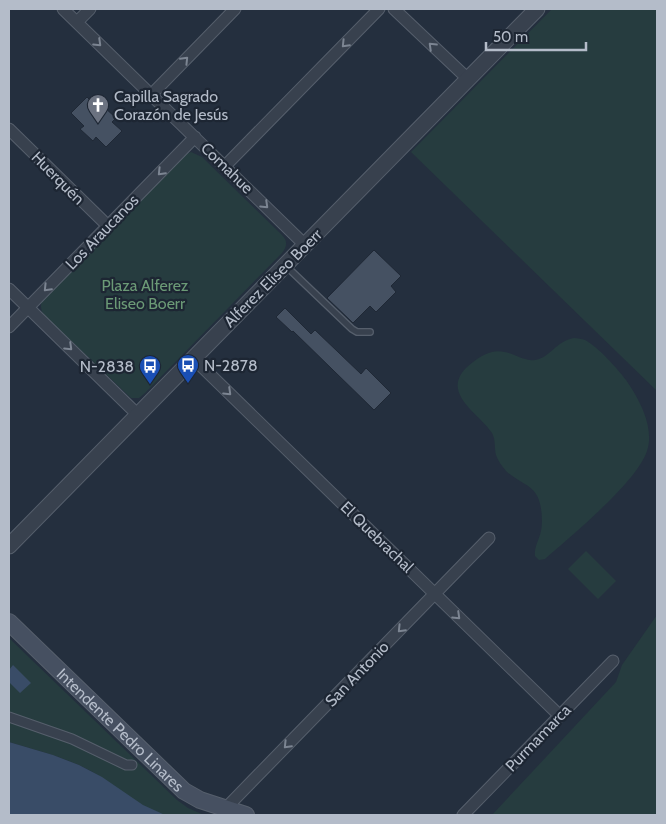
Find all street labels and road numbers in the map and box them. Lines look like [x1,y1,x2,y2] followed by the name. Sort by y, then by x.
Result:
[197,138,257,198] street label: Comahue
[28,148,88,208] street label: Huerquén
[61,190,143,274] street label: Los Araucanos
[220,224,327,331] street label: Alferez Eliseo Boerr
[337,498,418,577] street label: El Quebrachal
[321,637,393,711] street label: San Antonio
[53,664,188,796] street label: Intendente Pedro Linares
[501,700,575,775] street label: Purmamarca

